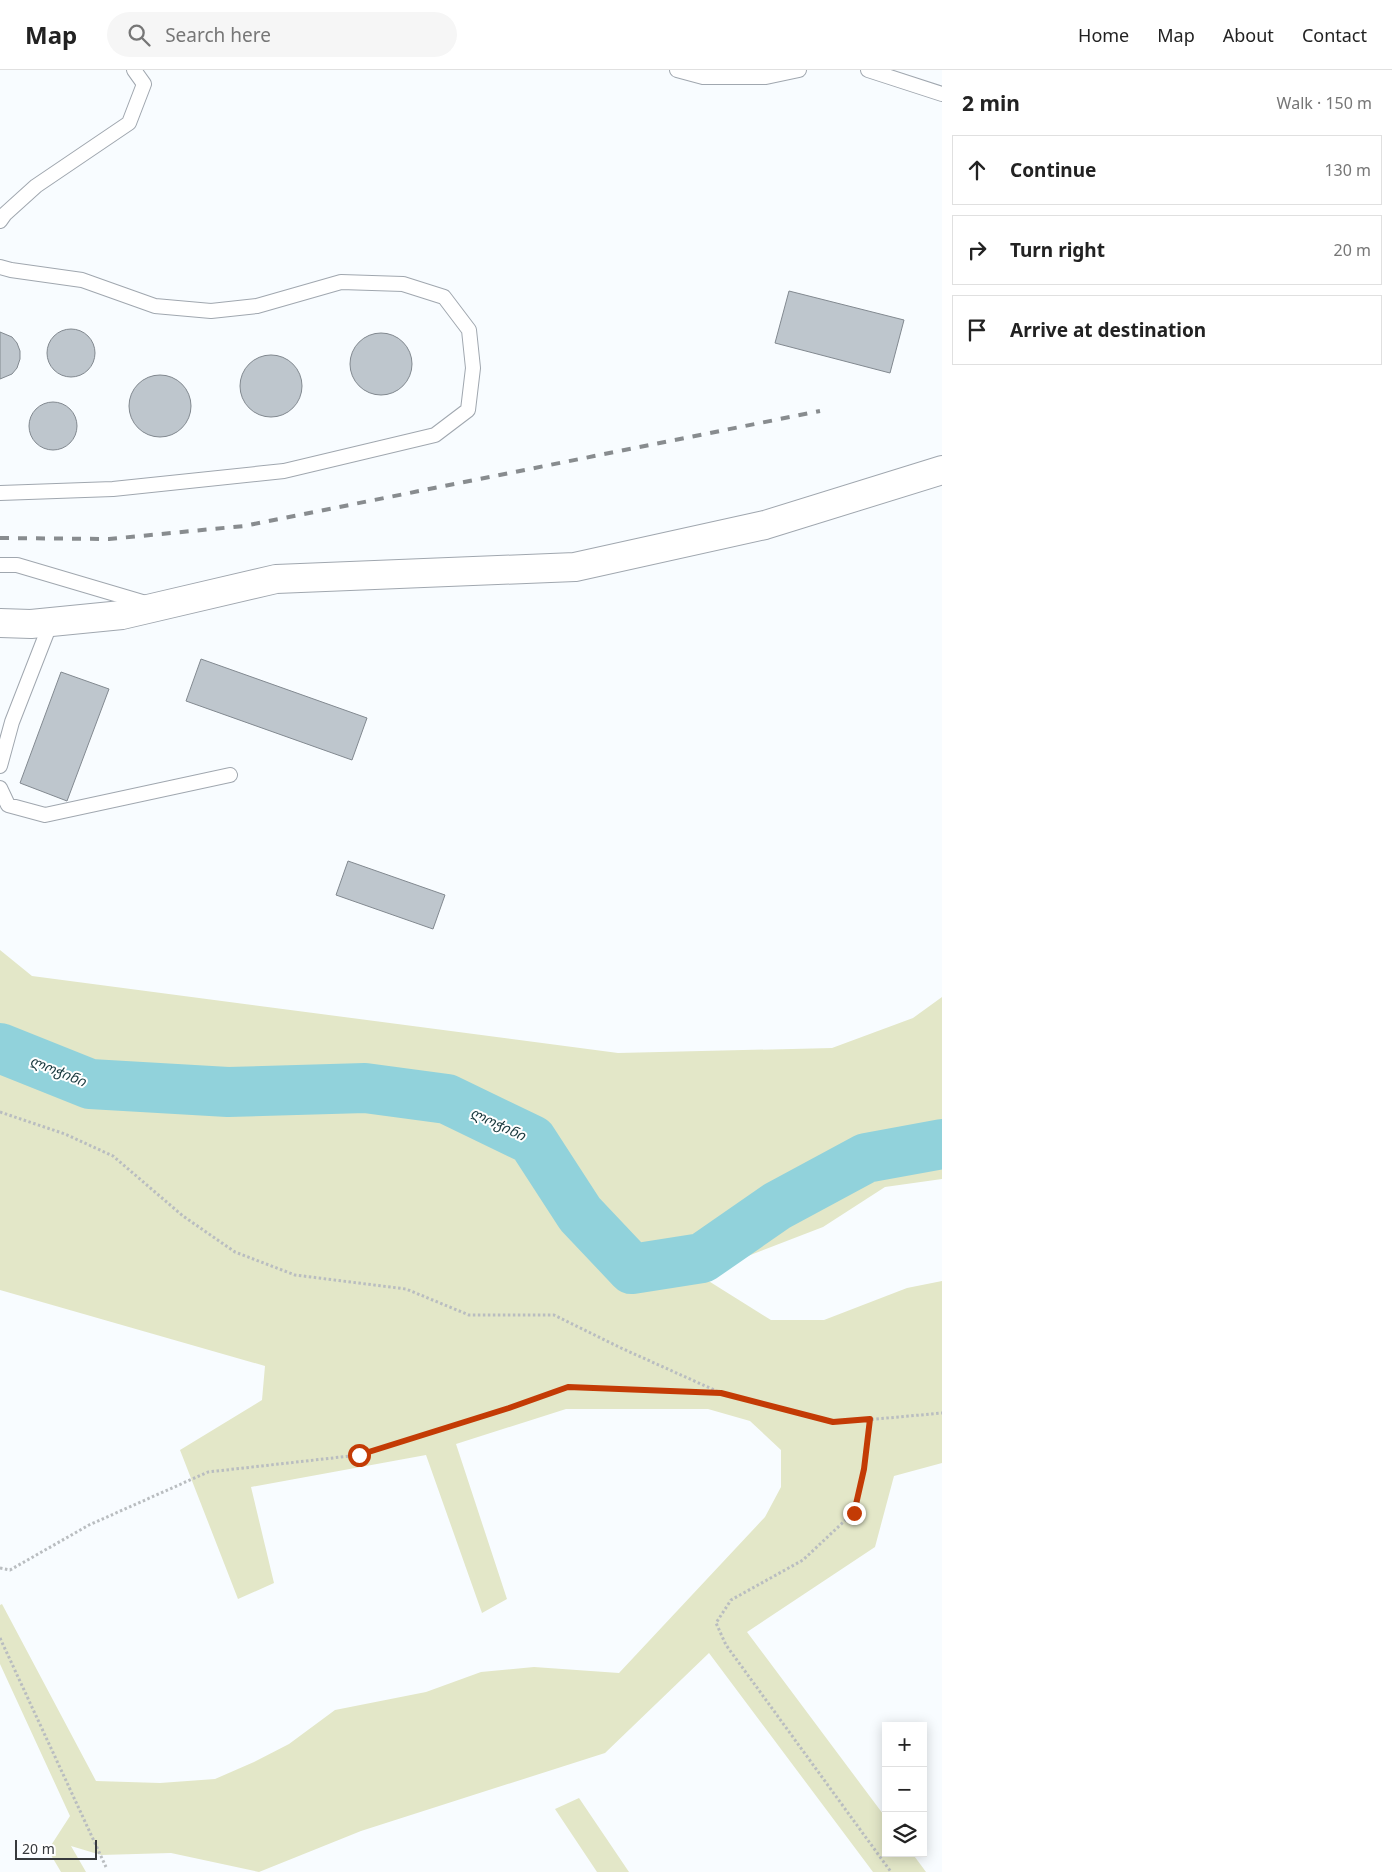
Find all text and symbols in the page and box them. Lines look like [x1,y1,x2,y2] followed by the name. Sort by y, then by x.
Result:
[107,12,457,57] search box
[25,18,77,51] text: Map
[125,21,153,49] icon: search
[165,22,271,48] text: Search here
[1078,23,1129,47] text: Home
[1157,23,1195,47] text: Map
[1223,23,1274,47] text: About
[1302,23,1367,47] text: Contact
[962,89,1020,117] text: 2 min
[1277,92,1372,114] text: Walk · 150 m
[963,156,991,184] icon: ahead
[1010,157,1096,183] text: Continue
[1324,159,1371,181] text: 130 m
[963,236,991,264] icon: right
[1010,237,1105,263] text: Turn right
[1334,239,1371,261] text: 20 m
[963,316,991,344] icon: arrive
[1010,317,1206,343] text: Arrive at destination
[27,1051,90,1091] water label: ლოჭინი
[467,1102,530,1145] water label: ლოჭინი
[348,1444,371,1467] route start
[843,1502,866,1525] route end
[882,1722,927,1857] map controls
[882,1722,927,1767] button: +
[882,1767,927,1812] button: −
[882,1812,927,1857] button: layers
[15,1837,98,1860] scale bar
[22,1839,55,1858] text: 20 m

